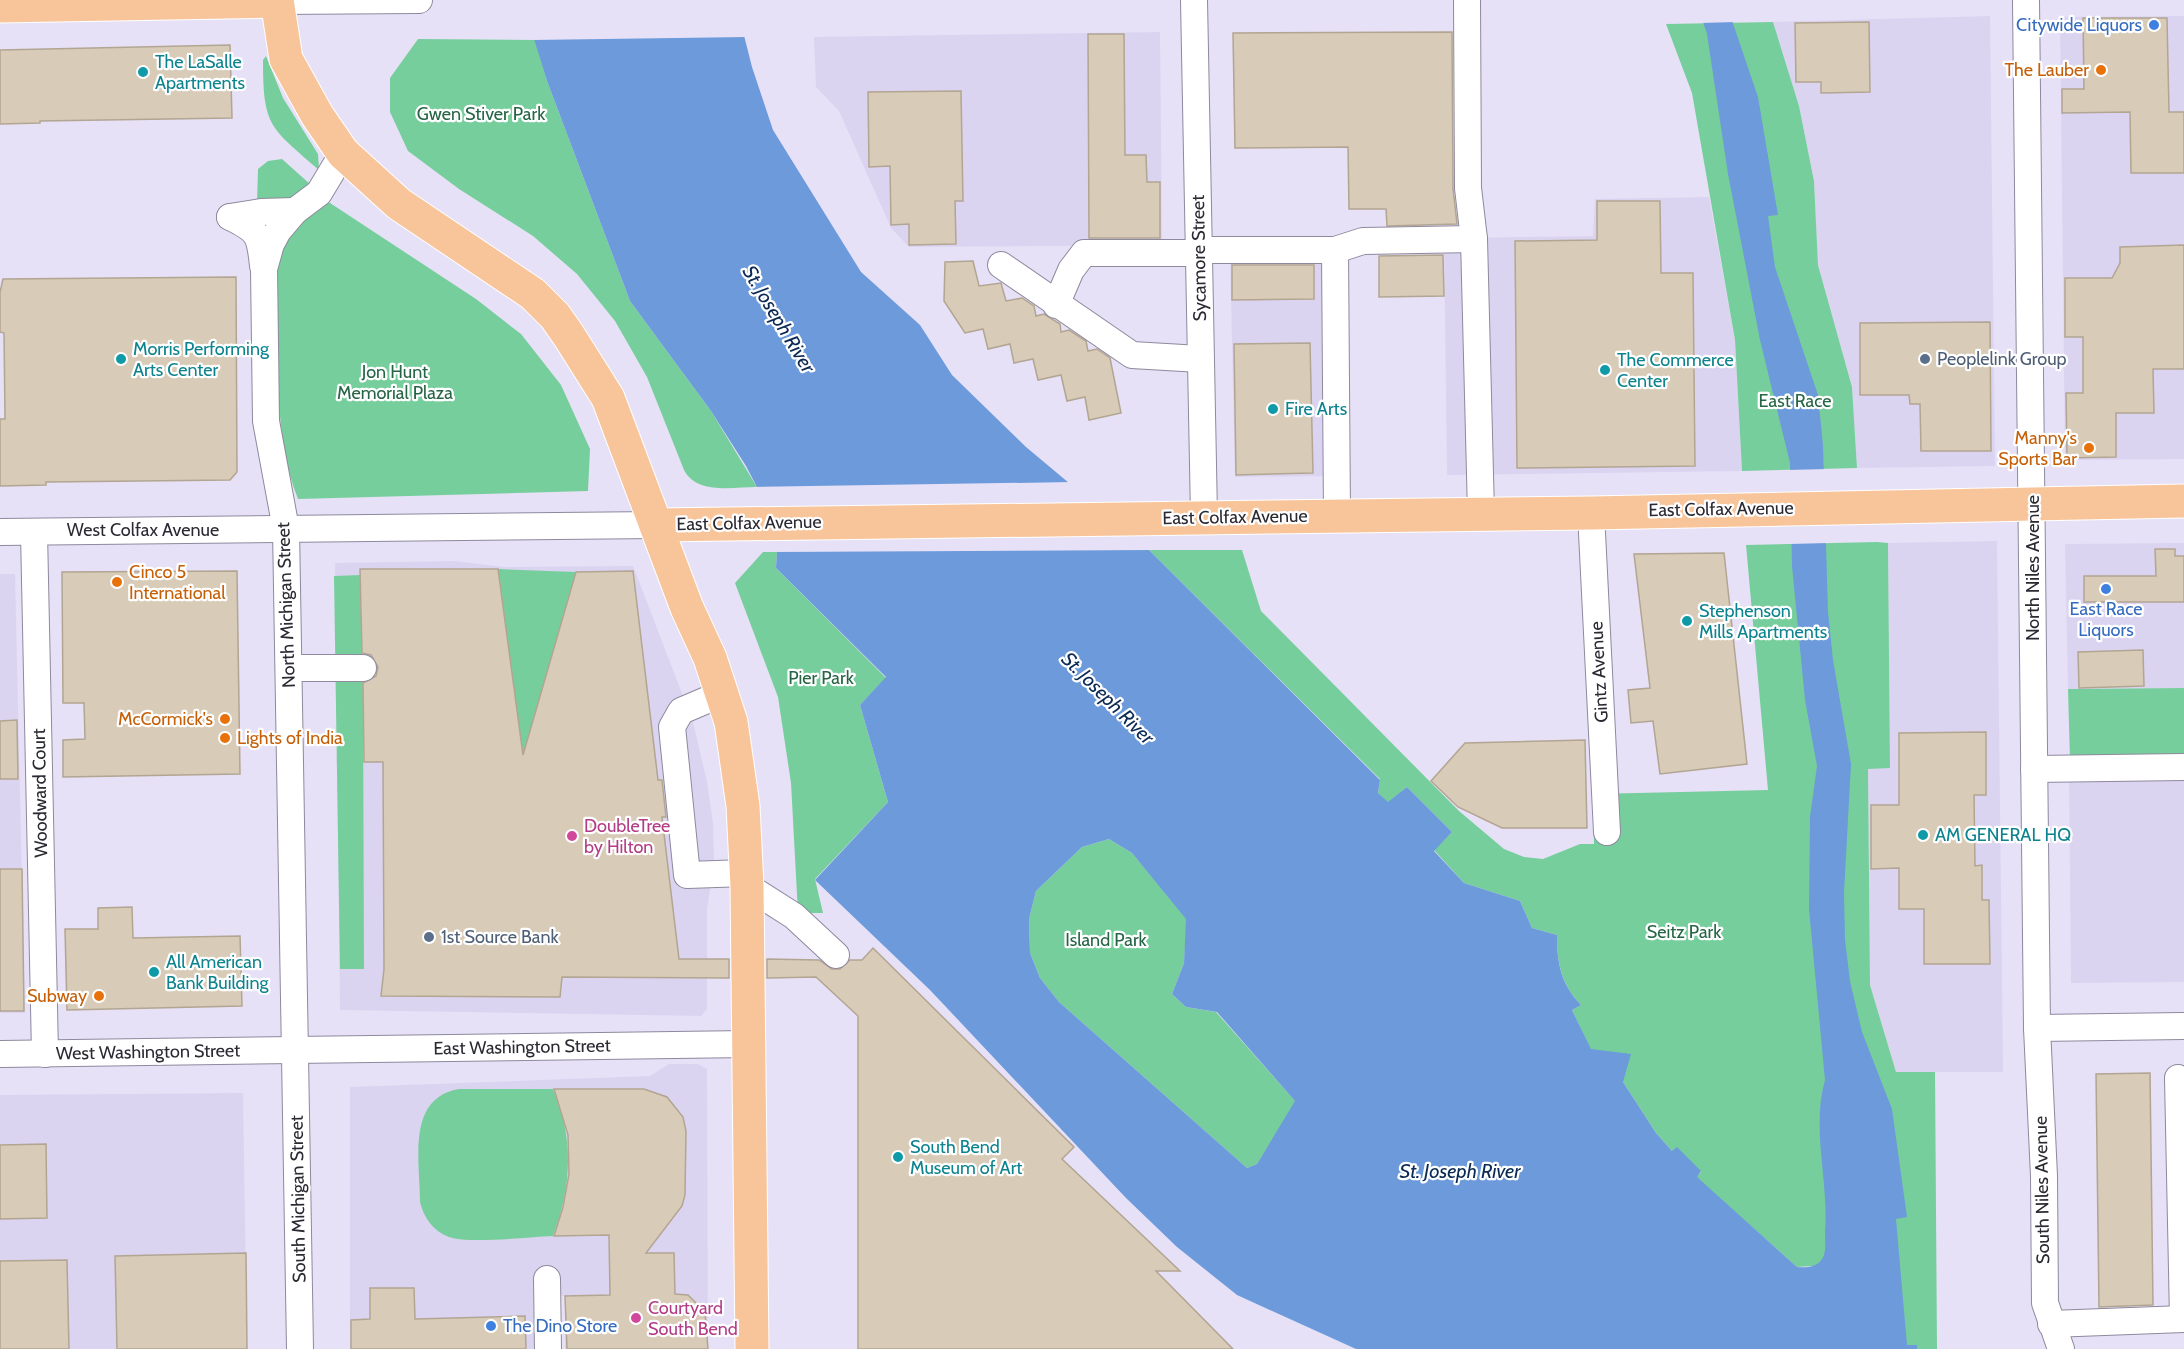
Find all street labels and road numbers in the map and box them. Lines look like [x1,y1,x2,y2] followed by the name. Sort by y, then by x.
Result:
[1187,195,1211,321] street label: Sycamore Street
[2022,495,2044,641] street label: North Niles Avenue
[1648,497,1794,521] street label: East Colfax Avenue
[1162,505,1308,529] street label: East Colfax Avenue
[676,511,822,535] street label: East Colfax Avenue
[67,519,219,541] street label: West Colfax Avenue
[272,522,300,688] street label: North Michigan Street
[1585,621,1613,723] street label: Gintz Avenue
[28,728,52,858] street label: Woodward Court
[433,1034,611,1060] street label: East Washington Street
[56,1039,240,1065] street label: West Washington Street
[286,1115,310,1283] street label: South Michigan Street
[2030,1116,2054,1264] street label: South Niles Avenue

